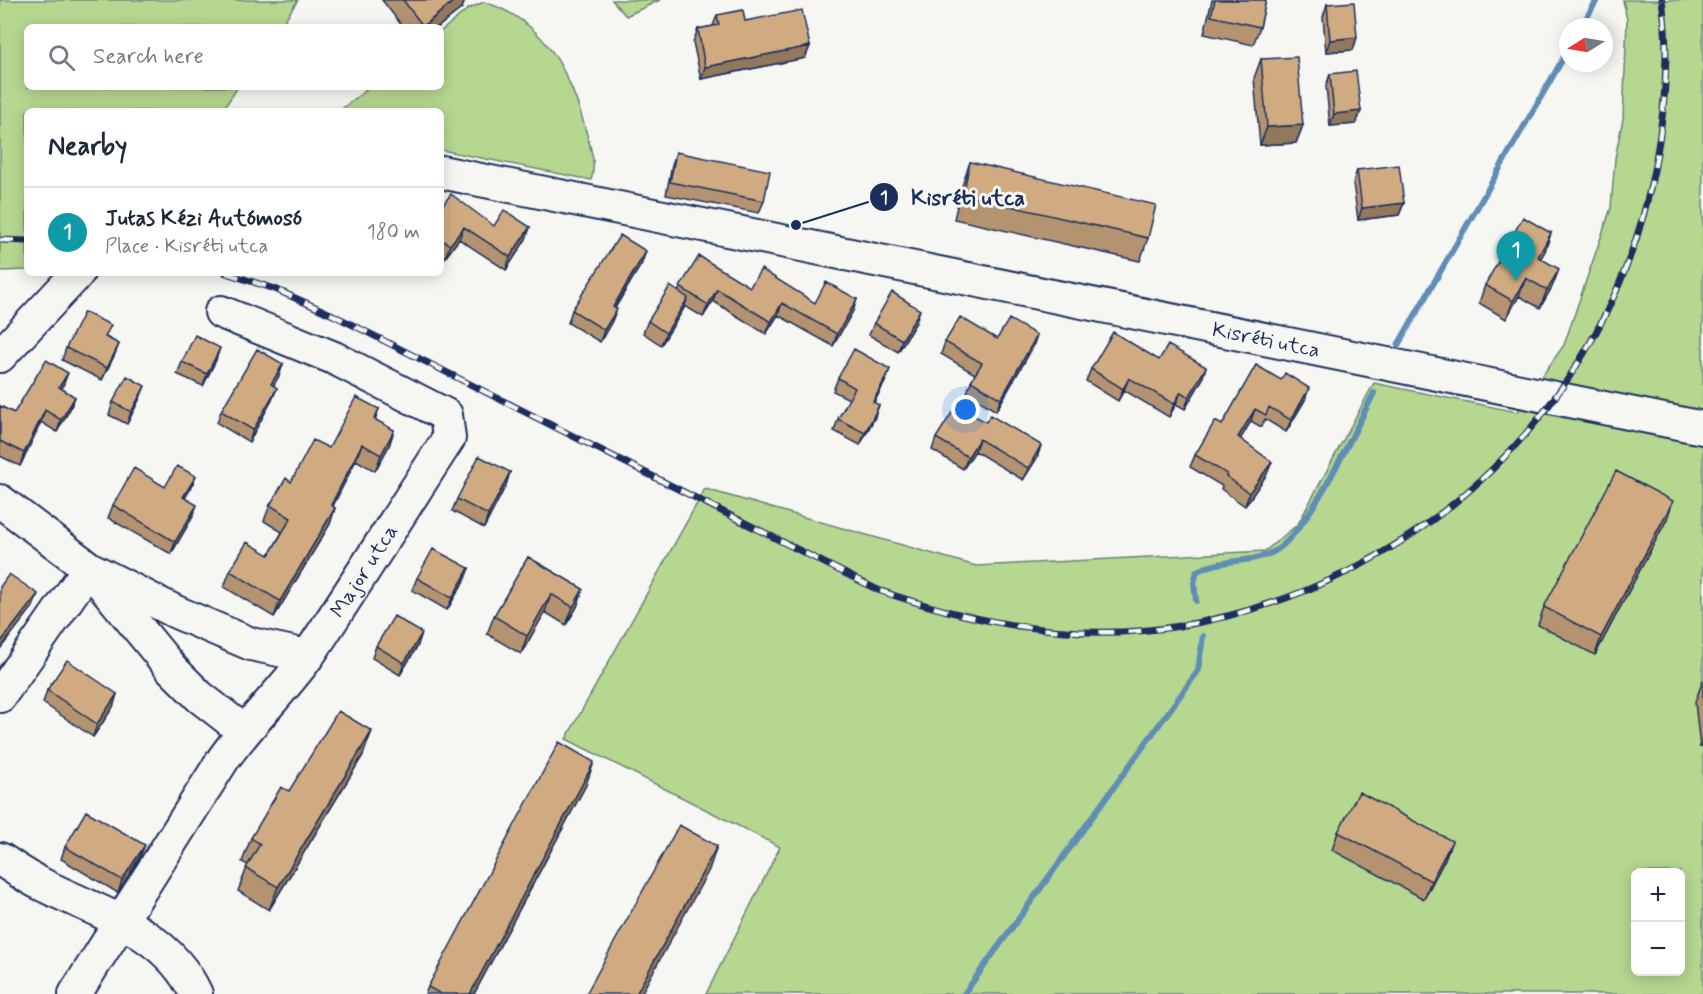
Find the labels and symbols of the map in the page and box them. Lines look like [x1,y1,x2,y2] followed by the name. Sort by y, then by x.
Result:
[1559,18,1613,72] north arrow
[869,177,1037,217] callout: Kisréti utca
[911,185,1025,213] text: Kisréti utca
[880,186,888,210] text: 1
[1496,232,1536,281] pin: 1
[1210,316,1322,365] street label: Kisréti utca
[951,395,980,424] your location
[324,519,405,623] street label: Major utca

